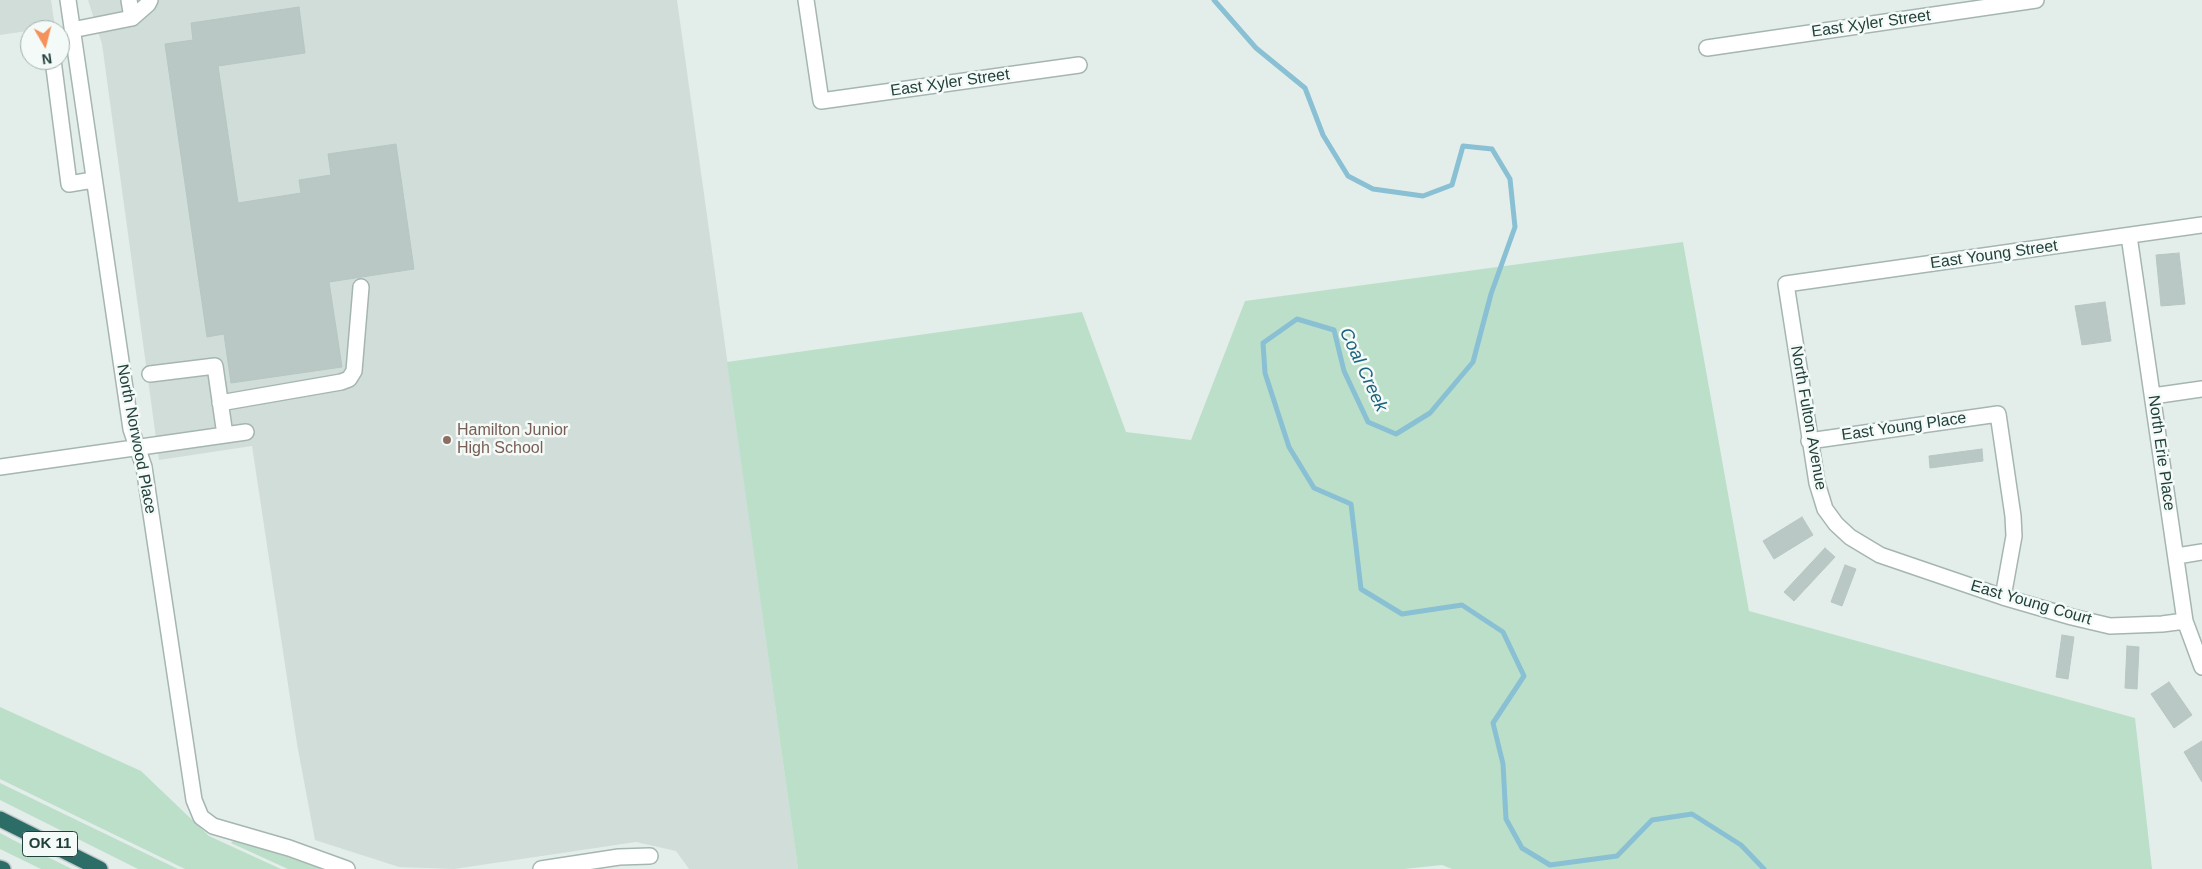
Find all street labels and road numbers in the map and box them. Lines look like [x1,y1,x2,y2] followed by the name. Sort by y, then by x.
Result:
[1810,6,1932,42] street label: East Xyler Street
[889,65,1011,101] street label: East Xyler Street
[1929,237,2059,273] street label: East Young Street
[1786,344,1830,492] street label: North Fulton Avenue
[112,363,160,515] street label: North Norwood Place
[2143,394,2179,512] street label: North Erie Place
[1840,409,1968,445] street label: East Young Place
[1968,577,2094,629] street label: East Young Court
[22,832,78,856] road number: OK 11

